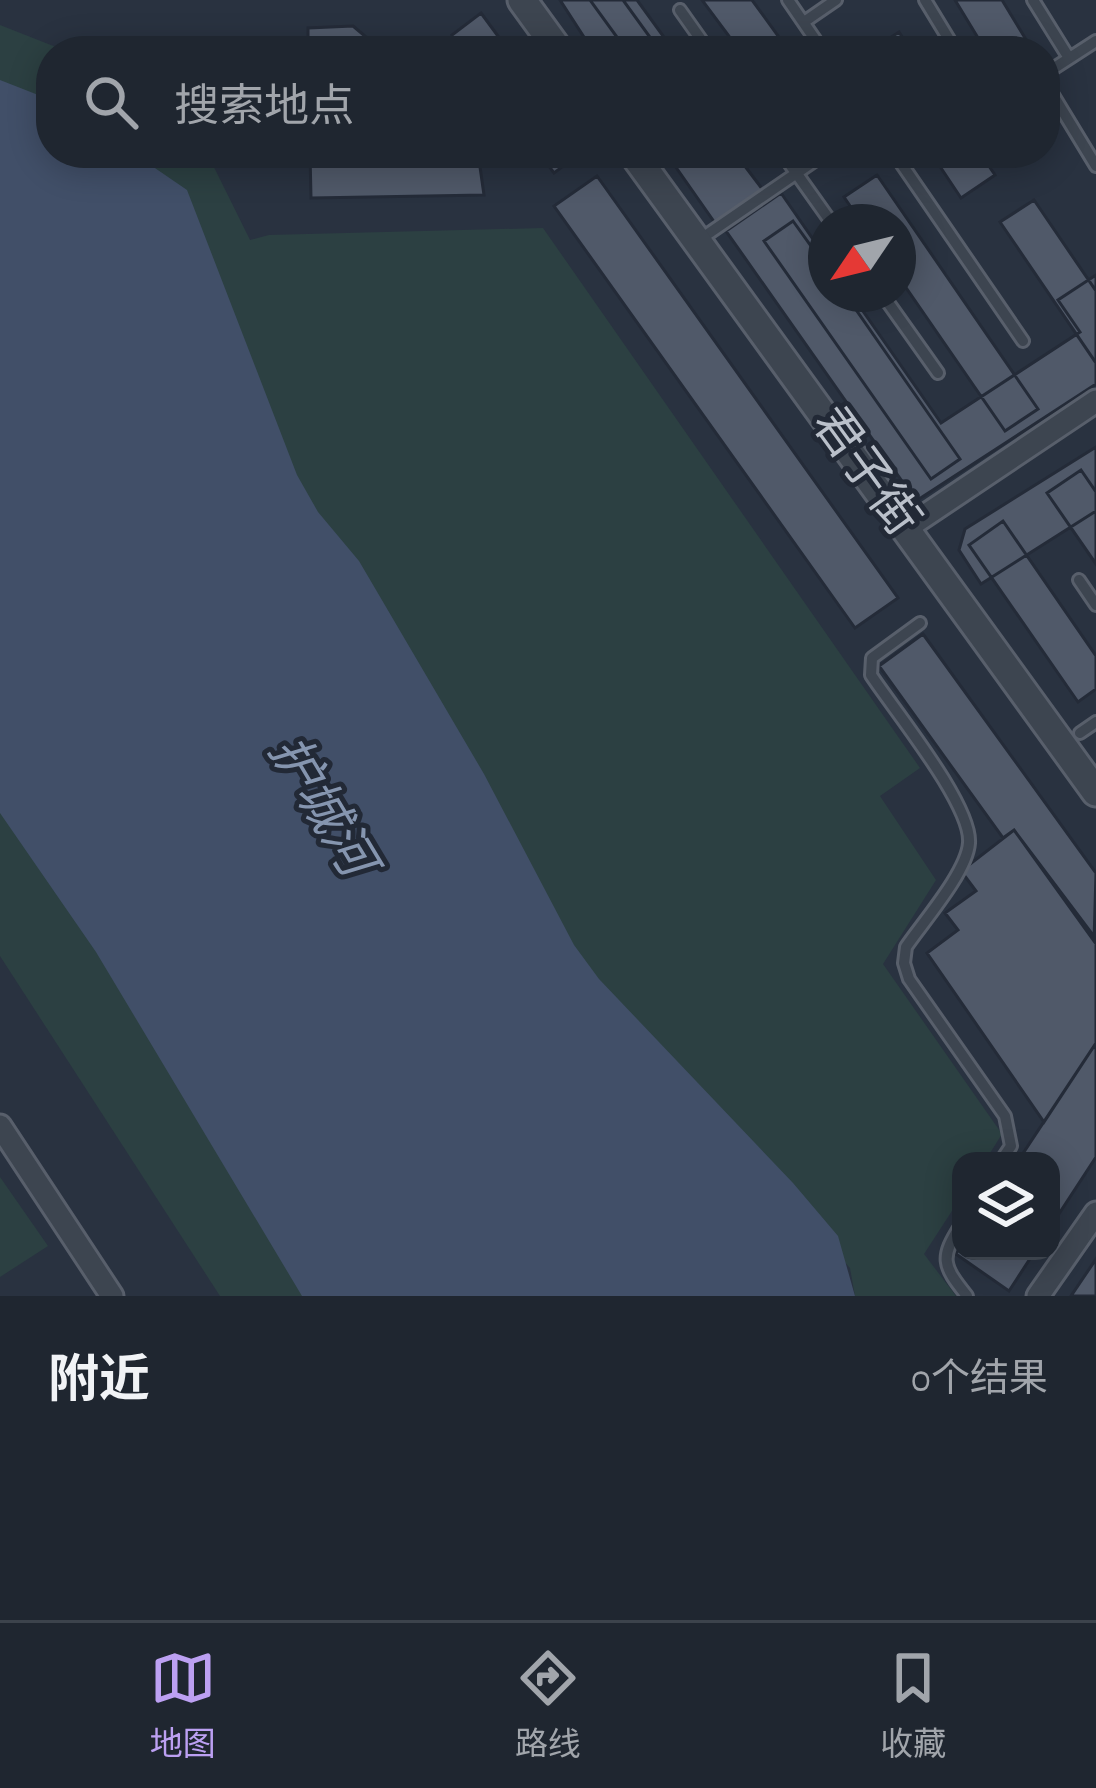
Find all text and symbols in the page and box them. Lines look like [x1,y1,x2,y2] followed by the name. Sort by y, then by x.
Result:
[36,36,1060,168] search box
[78,69,144,135] icon: search
[174,85,354,130] text: 搜索地点
[808,204,916,312] north arrow
[803,398,929,544] street label: 君子街
[260,726,389,892] water label: 护城河
[952,1152,1060,1260] map controls
[952,1152,1060,1260] button: layers
[48,1355,150,1406] text: 附近
[910,1360,1048,1399] text: 0个结果
[150,1645,216,1766] tab: 地图
[515,1645,581,1766] tab: 路线
[880,1645,946,1766] tab: 收藏

